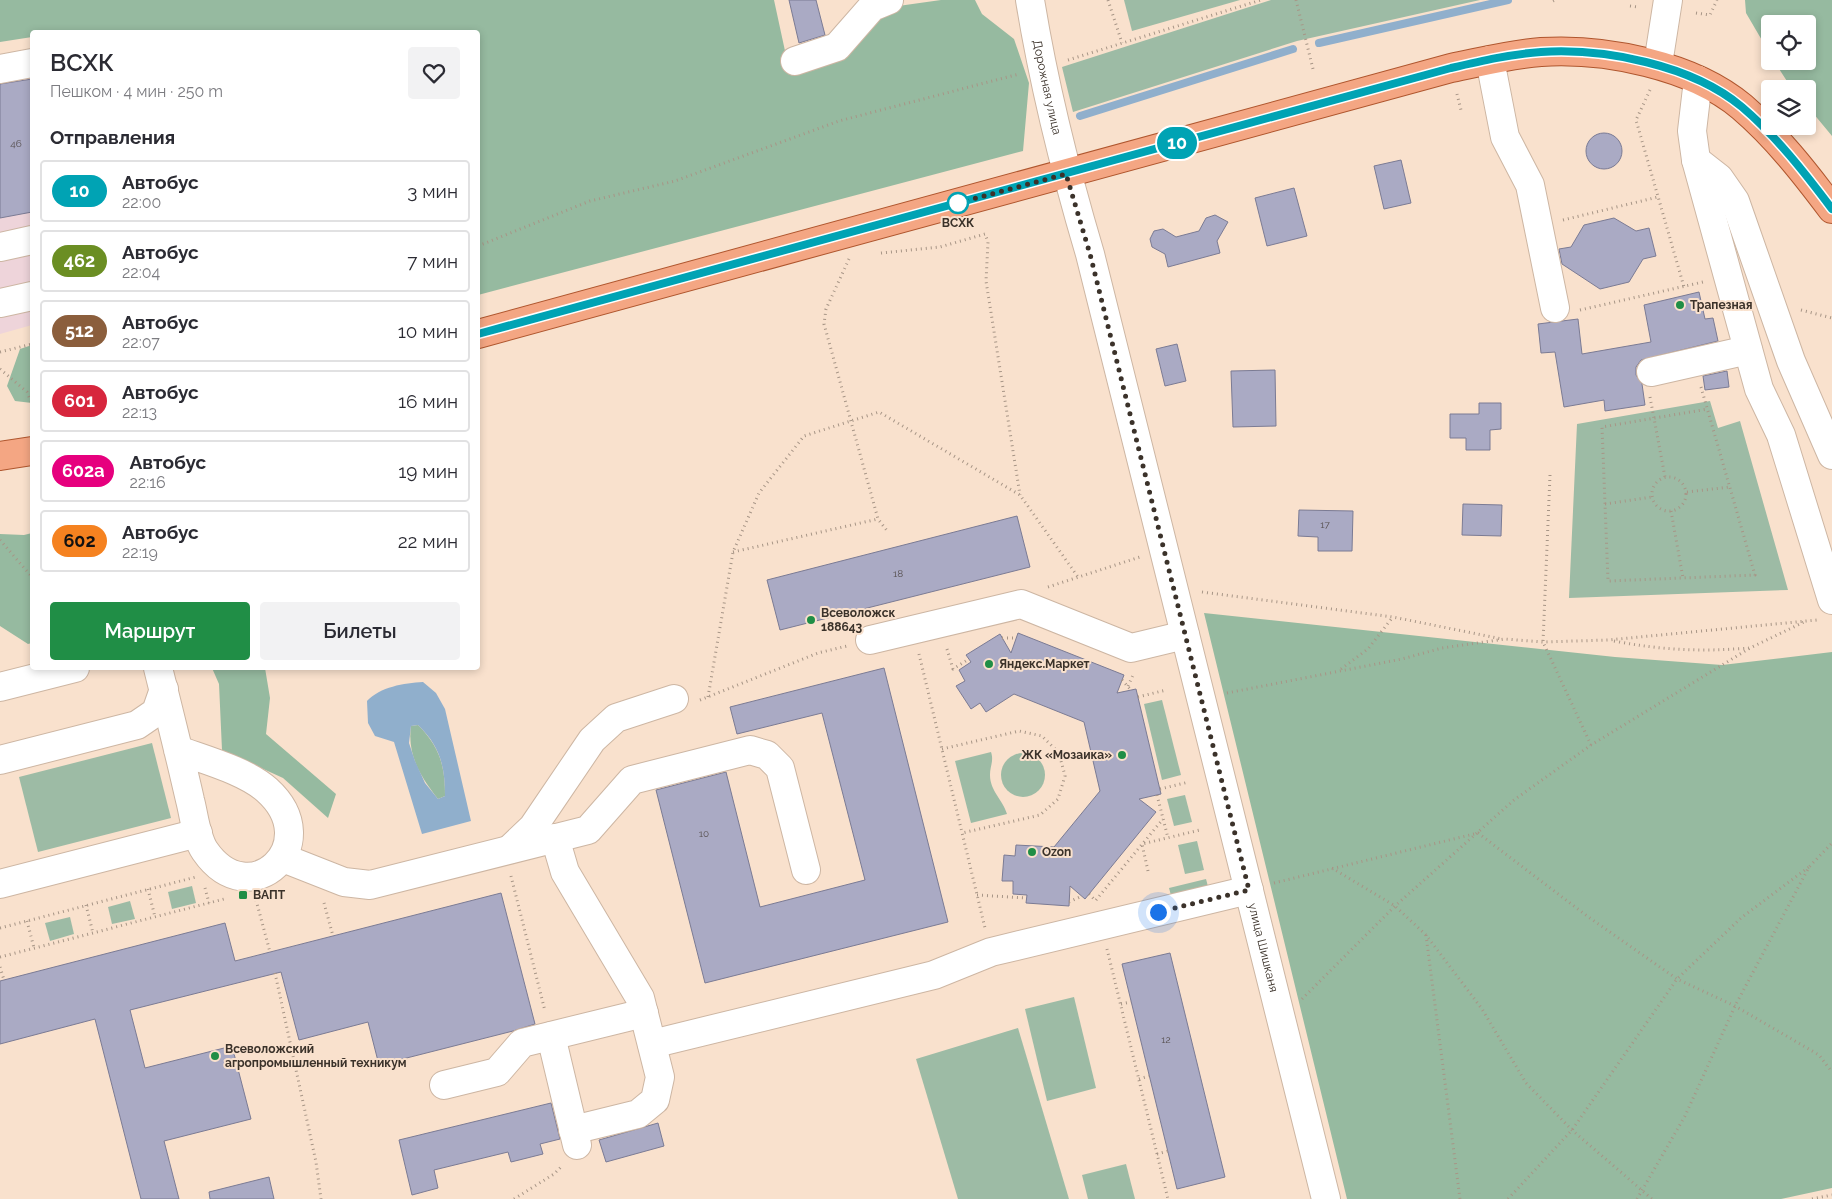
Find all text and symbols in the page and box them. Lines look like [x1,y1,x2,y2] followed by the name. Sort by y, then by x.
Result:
[1761,15,1816,135] map controls
[1761,15,1816,70] button: locate
[1030,39,1064,136] street label: Дорожная улица
[408,47,460,99] button: heart
[50,48,114,77] text: ВСХК
[1761,80,1816,135] button: layers
[50,82,223,101] text: Пешком · 4 мин · 250 m
[50,126,175,148] text: Отправления
[1154,127,1200,159] line badge: 10
[1167,132,1187,153] text: 10
[10,138,22,149] house number: 46
[122,171,199,193] text: Автобус
[70,180,89,201] text: 10
[407,180,458,202] text: 3 мин
[947,192,969,214] marker: ВСХК
[122,193,161,212] text: 22:00
[942,216,975,230] place label: ВСХК
[122,241,199,263] text: Автобус
[64,250,95,271] text: 462
[407,250,458,272] text: 7 мин
[122,263,160,282] text: 22:04
[1690,298,1752,312] place label: Трапезная
[1674,299,1686,311] marker: Трапезная
[122,311,199,333] text: Автобус
[65,320,94,341] text: 512
[398,320,458,342] text: 10 мин
[122,333,160,352] text: 22:07
[122,381,199,403] text: Автобус
[64,390,95,411] text: 601
[398,390,458,412] text: 16 мин
[122,403,157,422] text: 22:13
[129,451,206,473] text: Автобус
[62,460,104,481] text: 602а
[398,460,458,482] text: 19 мин
[129,473,166,492] text: 22:16
[1320,519,1330,530] house number: 17
[122,521,199,543] text: Автобус
[63,530,96,551] text: 602
[398,530,458,552] text: 22 мин
[122,543,158,562] text: 22:19
[893,568,903,579] house number: 18
[50,602,250,660] button: Маршрут
[260,602,460,660] button: Билеты
[821,606,896,634] place label: Всеволожск 188643
[805,614,817,626] marker: Всеволожск 188643
[999,657,1090,671] place label: Яндекс.Маркет
[983,658,995,670] marker: Яндекс.Маркет
[1021,748,1112,762] place label: ЖК «Мозаика»
[1116,749,1128,761] marker: ЖК «Мозаика»
[699,828,709,839] house number: 10
[1042,845,1071,859] place label: Ozon
[1026,846,1038,858] marker: Ozon
[253,888,286,902] place label: ВАПТ
[237,889,249,901] marker: ВАПТ
[1146,900,1171,925] your location
[1245,902,1281,993] street label: улица Шишканя
[1161,1034,1171,1045] house number: 12
[225,1042,407,1070] place label: Всеволожский агропромышленный техникум
[209,1050,221,1062] marker: Всеволожский агропромышленный техникум

